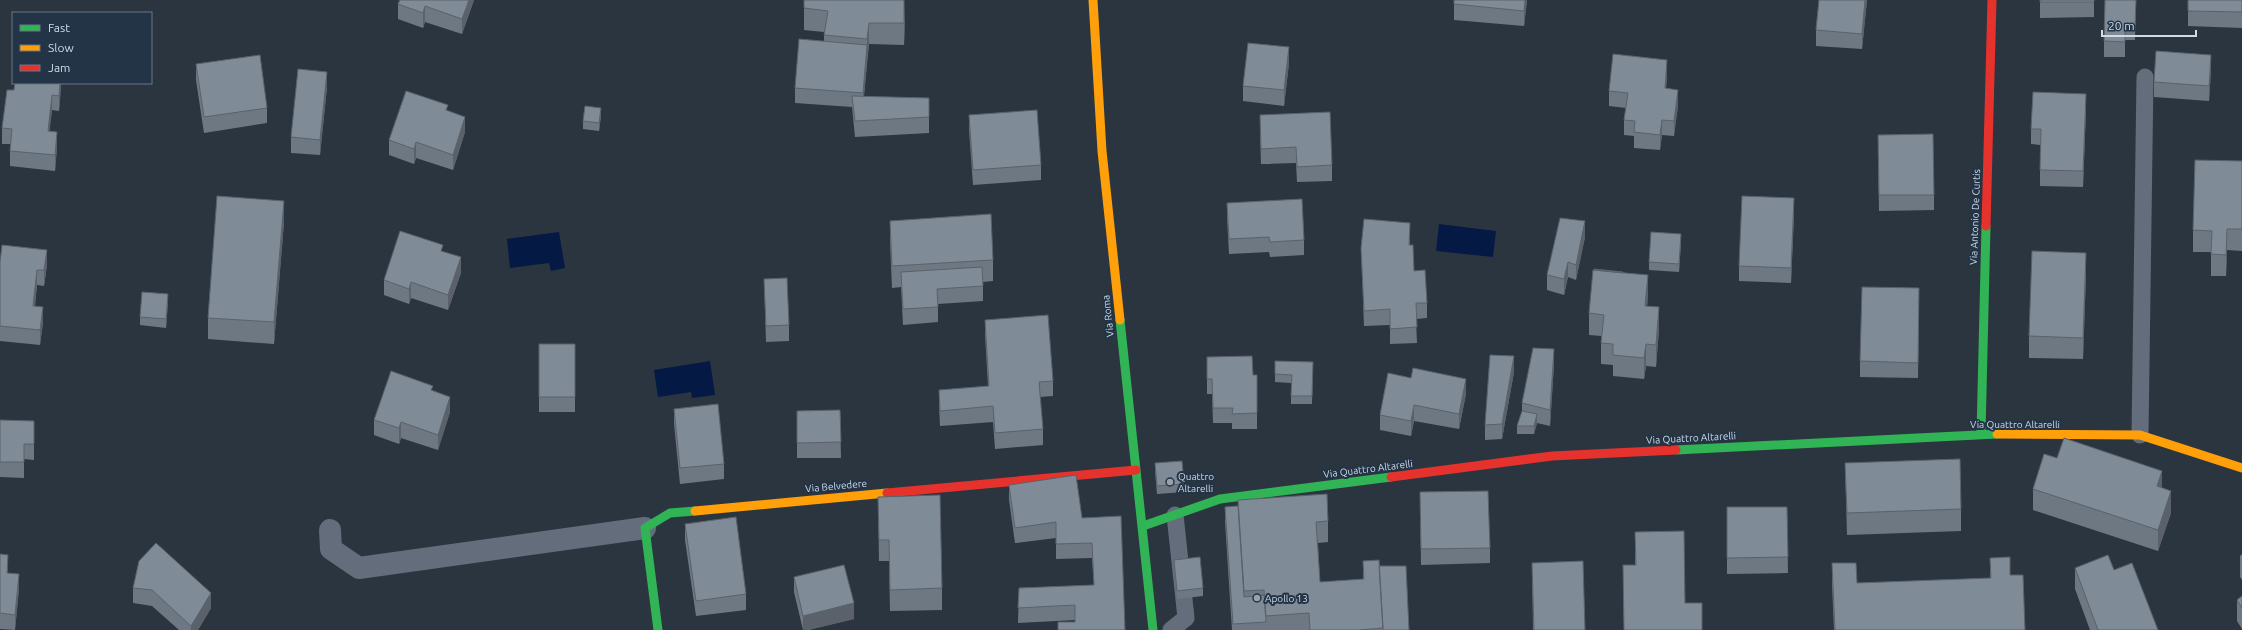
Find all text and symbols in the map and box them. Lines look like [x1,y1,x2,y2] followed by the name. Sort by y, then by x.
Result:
[12,12,152,84] legend
[2102,12,2196,38] scale bar
[2108,19,2135,32] text: 20 m
[48,21,70,34] text: Fast
[48,41,74,54] text: Slow
[48,61,70,74] text: Jam
[1968,169,1982,265] street label: Via Antonio De Curtis
[1100,294,1116,338] street label: Via Roma
[1970,419,2060,430] street label: Via Quattro Altarelli
[1646,430,1736,446] street label: Via Quattro Altarelli
[1323,458,1413,480] street label: Via Quattro Altarelli
[1178,471,1214,494] place label: Quattro Altarelli
[1165,477,1175,487] marker: Quattro Altarelli
[805,478,867,494] street label: Via Belvedere
[1252,593,1262,603] marker: Apollo 13
[1265,593,1308,604] place label: Apollo 13

